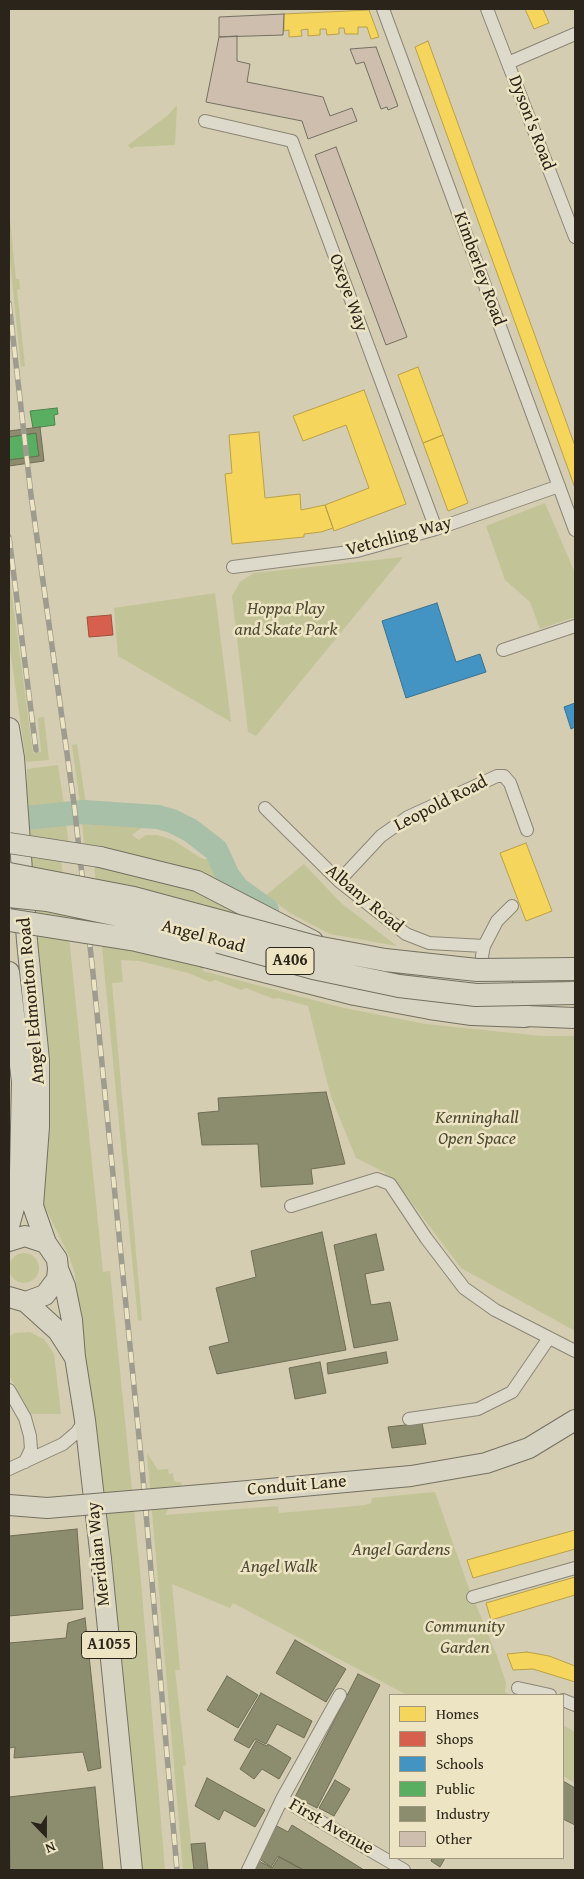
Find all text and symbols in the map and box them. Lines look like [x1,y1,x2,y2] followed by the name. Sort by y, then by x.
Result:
[503,73,559,173] street label: Dyson's Road
[448,209,510,329] street label: Kimberley Road
[324,251,372,335] street label: Oxeye Way
[344,513,454,561] street label: Vetchling Way
[235,598,337,640] park label: Hoppa Play and Skate Park
[391,771,491,837] street label: Leopold Road
[321,860,407,938] street label: Albany Road
[159,916,247,958] street label: Angel Road
[14,917,50,1085] street label: Angel Edmonton Road
[266,948,314,974] road number: A406
[435,1107,519,1150] park label: Kenninghall Open Space
[246,1471,348,1501] street label: Conduit Lane
[83,1501,115,1607] street label: Meridian Way
[352,1539,450,1561] park label: Angel Gardens
[240,1556,318,1578] park label: Angel Walk
[425,1616,505,1658] park label: Community Garden
[82,1632,136,1658] road number: A1055
[389,1694,564,1859] legend
[436,1703,479,1724] text: Homes
[436,1728,473,1749] text: Shops
[436,1753,484,1774] text: Schools
[436,1778,475,1799] text: Public
[285,1794,377,1860] street label: First Avenue
[436,1803,490,1824] text: Industry
[20,1809,70,1859] north arrow
[436,1828,472,1849] text: Other
[43,1837,59,1859] text: N

